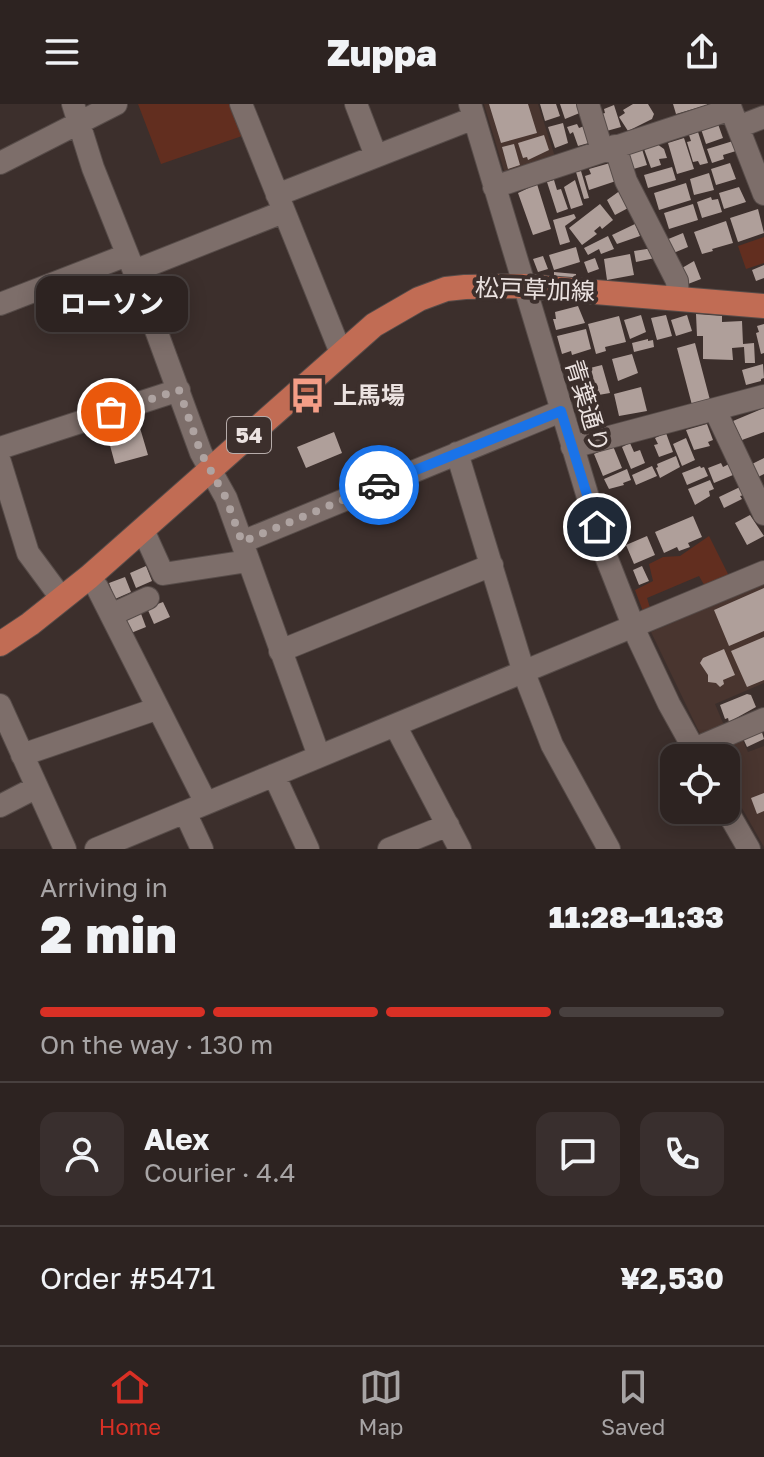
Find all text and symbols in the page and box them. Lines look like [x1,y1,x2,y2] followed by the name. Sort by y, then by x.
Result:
[40,30,84,74] icon: menu
[680,30,724,74] icon: share
[327,31,437,74] text: Zuppa
[475,272,596,305] street label: 松戸草加線
[35,276,187,332] callout: ローソン
[60,288,164,319] text: ローソン
[561,355,616,456] street label: 青葉通り
[288,377,326,415] bus stop icon: 上馬場
[77,378,145,446] pin
[333,380,405,409] place label: 上馬場
[89,390,133,434] icon: bag
[227,417,271,453] road number: 54
[339,445,419,525] courier
[357,463,401,507] icon: car
[563,493,631,561] pin
[575,505,619,549] icon: home
[660,744,740,824] map controls
[660,744,740,824] button: locate
[40,872,168,903] text: Arriving in
[549,899,724,935] text: 11:28–11:33
[40,902,177,964] text: 2 min
[40,1029,273,1060] text: On the way · 130 m
[40,1112,124,1196] button: person
[536,1112,620,1196] button: chat
[640,1112,724,1196] button: phone
[144,1121,209,1157] text: Alex
[144,1157,296,1188] text: Courier · 4.4
[40,1260,215,1296] text: Order #5471
[620,1260,724,1296] text: ¥2,530
[99,1365,161,1440] tab: Home
[359,1365,403,1440] tab: Map
[601,1365,665,1440] tab: Saved

